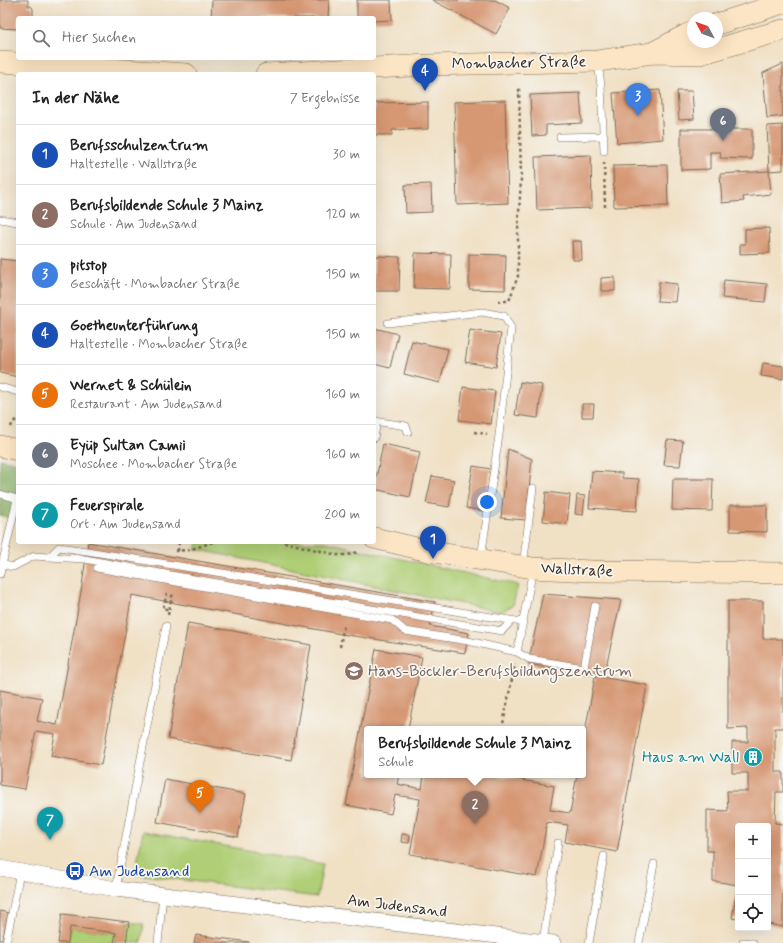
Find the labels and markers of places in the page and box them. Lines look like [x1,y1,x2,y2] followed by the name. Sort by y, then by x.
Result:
[412,58,438,91] pin: 4
[625,83,651,116] pin: 3
[710,108,736,141] pin: 6
[420,526,446,559] pin: 1
[343,660,365,682] school or university icon: Hans-Böckler-Berufsbildungszentrum
[368,661,632,683] place label: Hans-Böckler-Berufsbildungszentrum
[742,746,764,768] building icon: Haus am Wall
[642,747,739,768] place label: Haus am Wall
[187,780,213,813] pin: 5
[462,791,488,824] pin: 2
[37,807,63,840] pin: 7
[64,860,86,882] bus stop icon: Am Judensand
[89,861,189,882] place label: Am Judensand

